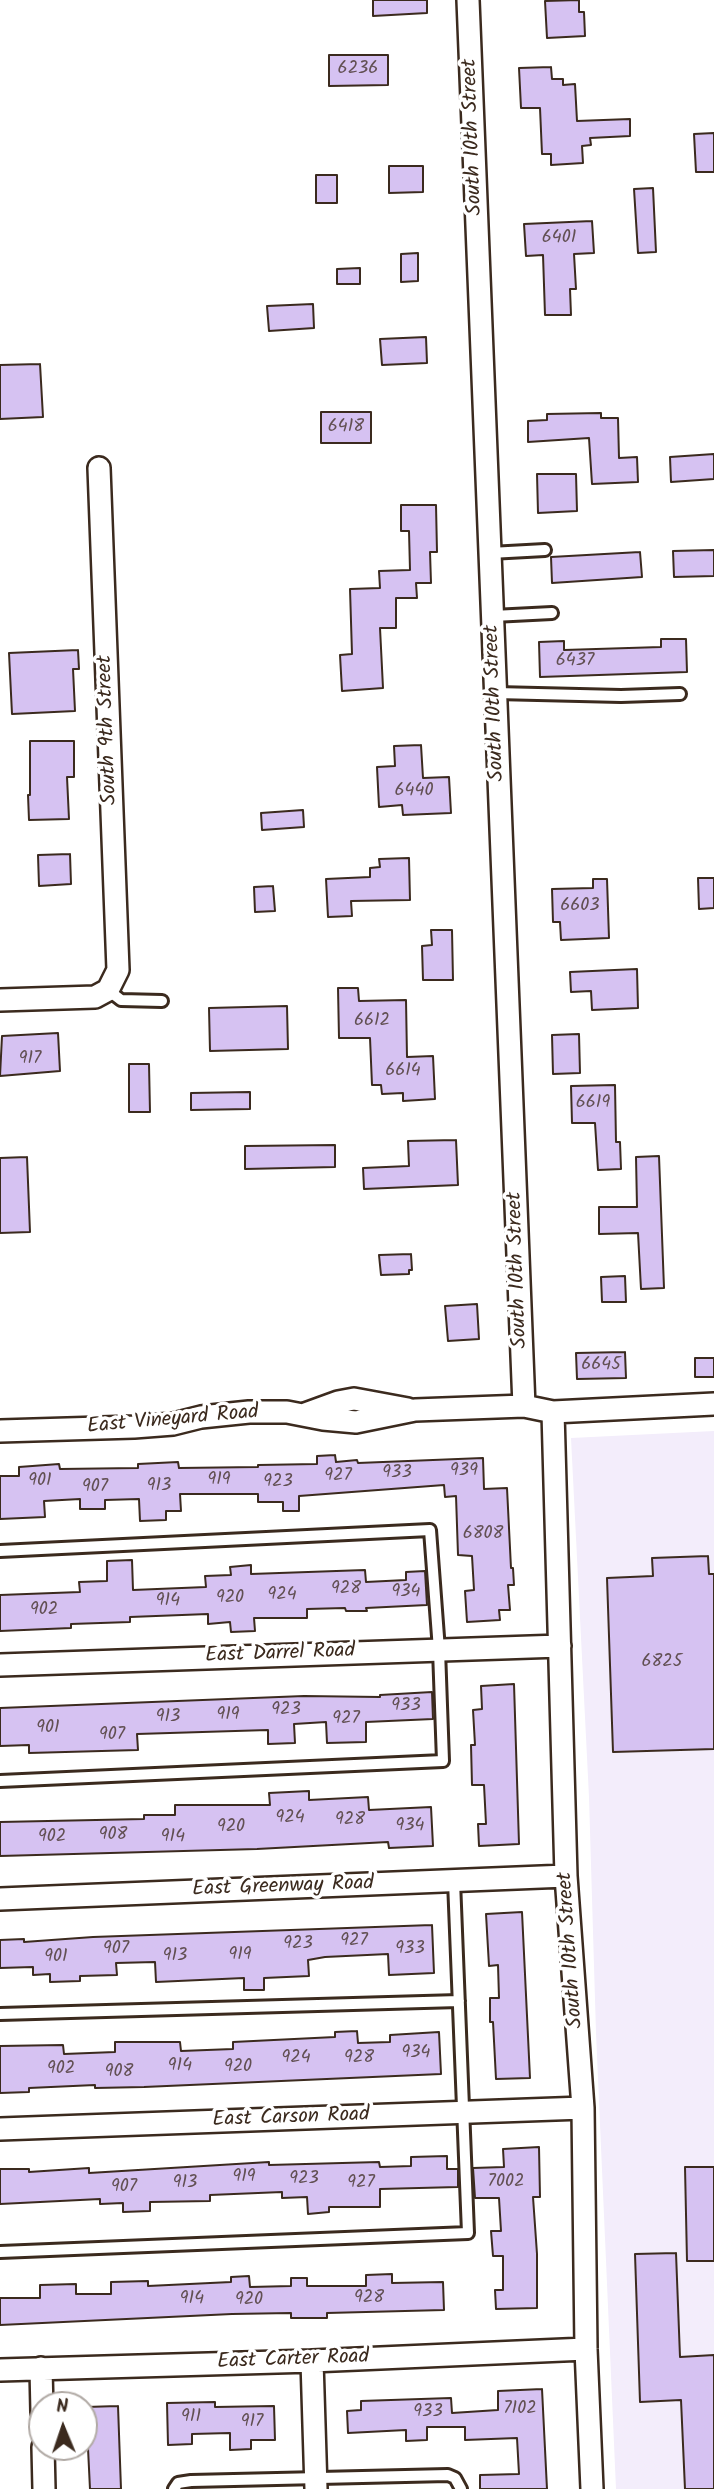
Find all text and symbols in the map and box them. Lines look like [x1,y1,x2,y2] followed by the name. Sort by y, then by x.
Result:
[459,58,489,216] street label: South 10th Street
[338,59,378,81] house number: 6236
[542,228,576,250] house number: 6401
[328,417,364,439] house number: 6418
[481,624,511,782] street label: South 10th Street
[556,651,594,673] house number: 6437
[94,655,124,805] street label: South 9th Street
[395,781,433,803] house number: 6440
[560,896,600,918] house number: 6603
[354,1011,390,1033] house number: 6612
[19,1049,41,1071] house number: 917
[385,1061,421,1083] house number: 6614
[576,1093,610,1115] house number: 6619
[504,1191,534,1349] street label: South 10th Street
[581,1355,621,1377] house number: 6645
[86,1401,260,1441] street label: East Vineyard Road
[450,1461,478,1483] house number: 939
[382,1463,412,1485] house number: 933
[324,1466,352,1488] house number: 927
[207,1470,231,1492] house number: 919
[28,1471,52,1493] house number: 901
[263,1472,293,1494] house number: 923
[147,1476,171,1498] house number: 913
[82,1477,108,1499] house number: 907
[463,1524,503,1546] house number: 6808
[331,1579,361,1601] house number: 928
[392,1582,420,1604] house number: 934
[267,1585,297,1607] house number: 924
[216,1588,244,1610] house number: 920
[156,1591,180,1613] house number: 914
[30,1600,58,1622] house number: 902
[205,1640,355,1670] street label: East Darrel Road
[642,1652,682,1674] house number: 6825
[391,1696,421,1718] house number: 933
[271,1700,301,1722] house number: 923
[216,1705,240,1727] house number: 919
[156,1707,180,1729] house number: 913
[332,1709,360,1731] house number: 927
[36,1718,60,1740] house number: 901
[99,1725,125,1747] house number: 907
[275,1808,305,1830] house number: 924
[335,1810,365,1832] house number: 928
[396,1816,424,1838] house number: 934
[217,1817,245,1839] house number: 920
[99,1825,127,1847] house number: 908
[38,1827,66,1849] house number: 902
[161,1827,185,1849] house number: 914
[554,1871,590,2029] street label: South 10th Street
[192,1872,374,1904] street label: East Greenway Road
[340,1931,368,1953] house number: 927
[283,1934,313,1956] house number: 923
[103,1939,129,1961] house number: 907
[395,1939,425,1961] house number: 933
[228,1945,252,1967] house number: 919
[163,1946,187,1968] house number: 913
[44,1947,68,1969] house number: 901
[402,2043,430,2065] house number: 934
[281,2048,311,2070] house number: 924
[344,2048,374,2070] house number: 928
[168,2056,192,2078] house number: 914
[224,2057,252,2079] house number: 920
[47,2059,75,2081] house number: 902
[105,2062,133,2084] house number: 908
[212,2104,370,2134] street label: East Carson Road
[232,2167,256,2189] house number: 919
[289,2169,319,2191] house number: 923
[488,2172,524,2194] house number: 7002
[173,2173,197,2195] house number: 913
[347,2173,375,2195] house number: 927
[111,2177,137,2199] house number: 907
[354,2288,384,2310] house number: 928
[180,2289,204,2311] house number: 914
[235,2290,263,2312] house number: 920
[217,2346,369,2376] street label: East Carter Road
[28,2391,98,2461] north arrow
[56,2392,69,2422] text: N
[503,2399,537,2421] house number: 7102
[413,2402,443,2424] house number: 933
[181,2407,201,2429] house number: 911
[241,2412,263,2434] house number: 917

